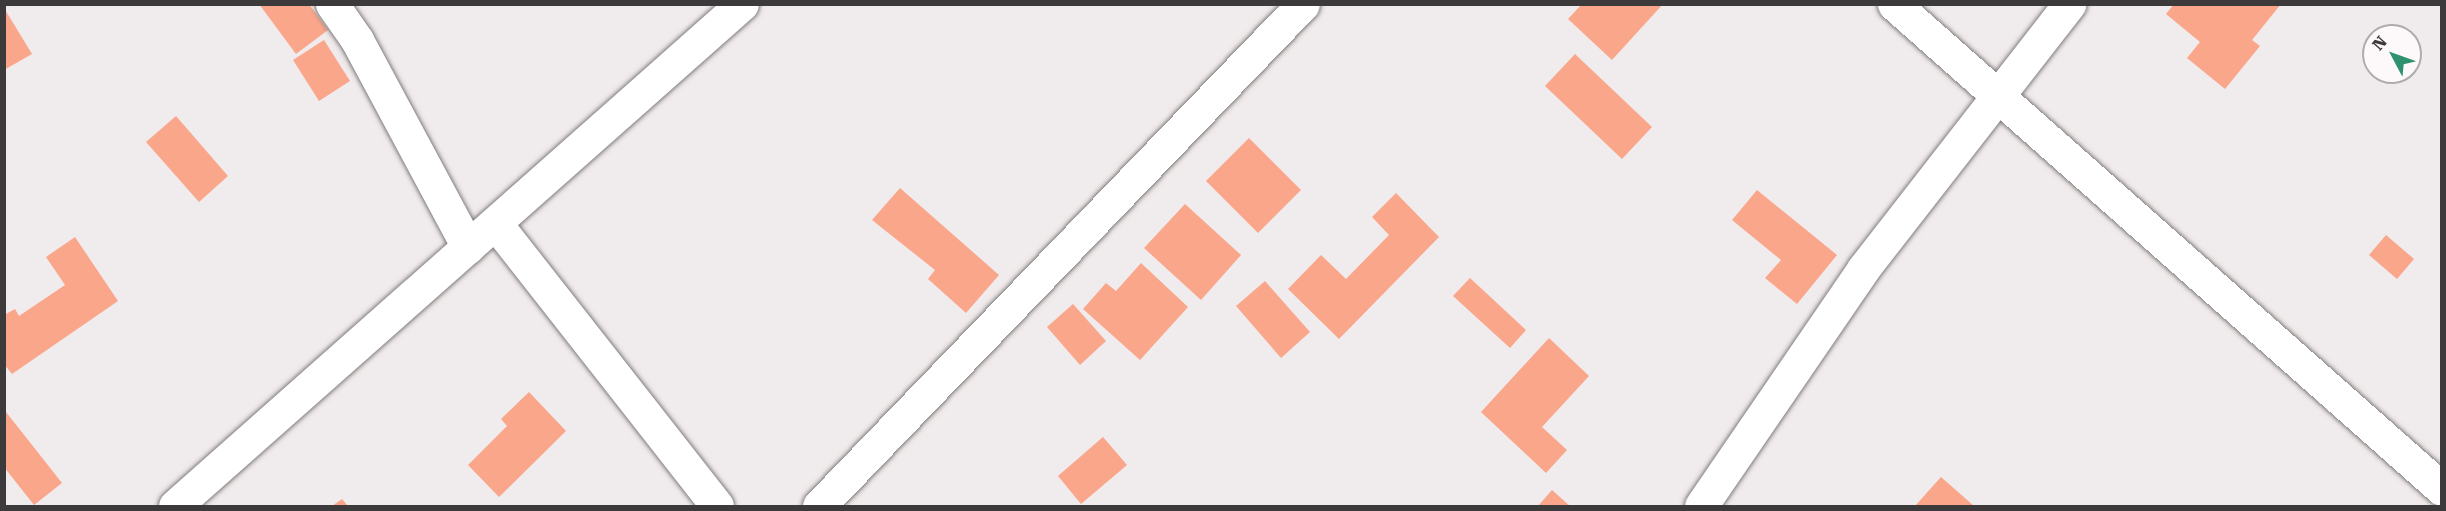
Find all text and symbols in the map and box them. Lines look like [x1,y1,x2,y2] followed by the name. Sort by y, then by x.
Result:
[2362,24,2422,84] north arrow
[2368,32,2391,54] text: N

